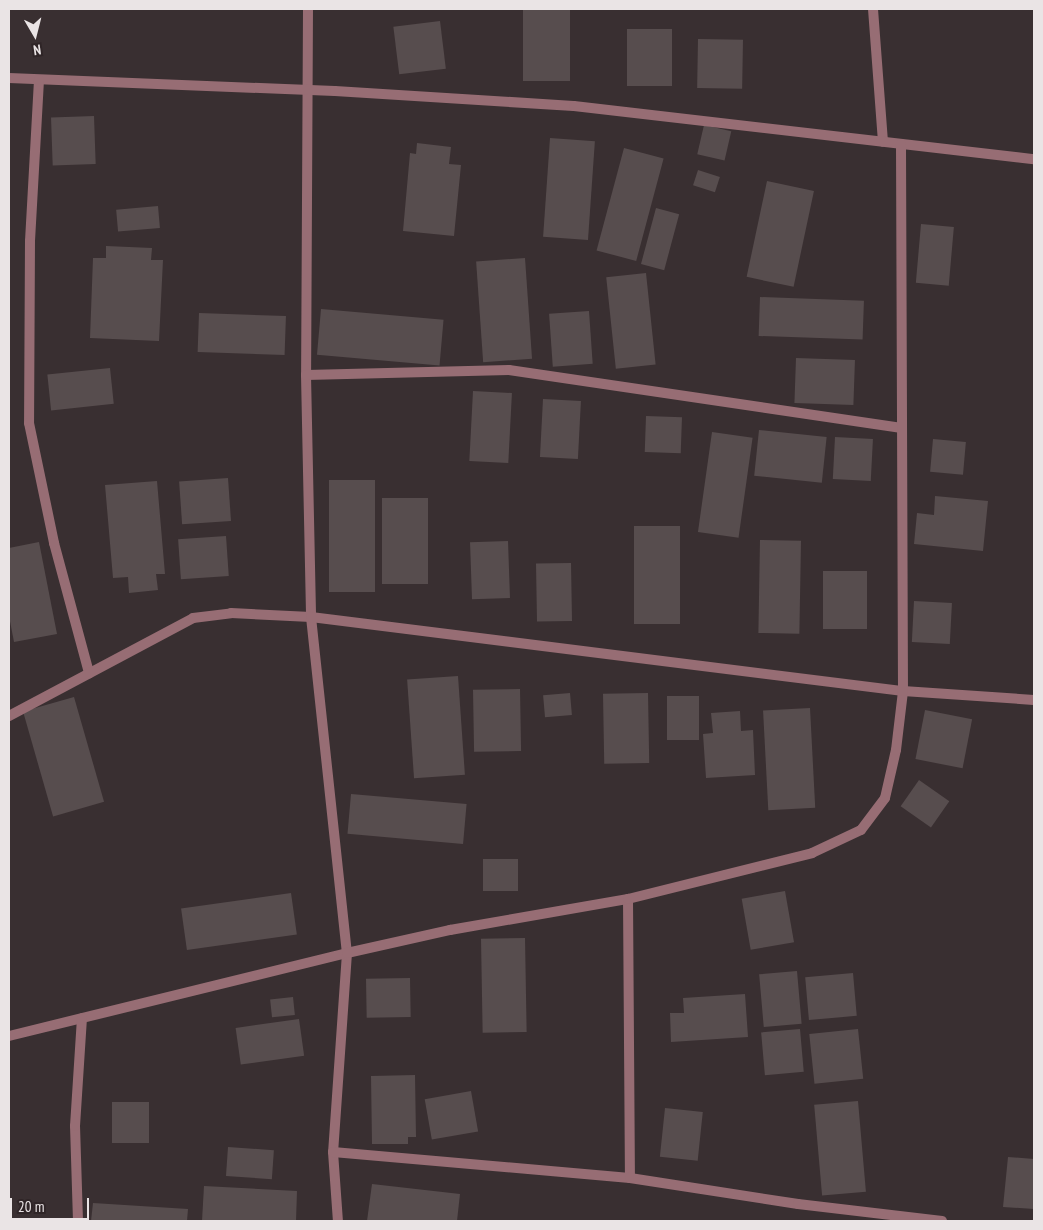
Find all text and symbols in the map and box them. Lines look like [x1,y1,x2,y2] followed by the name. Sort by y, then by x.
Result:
[10,10,60,60] north arrow
[32,40,42,59] text: N
[12,1188,91,1220] scale bar
[18,1197,44,1216] text: 20 m

